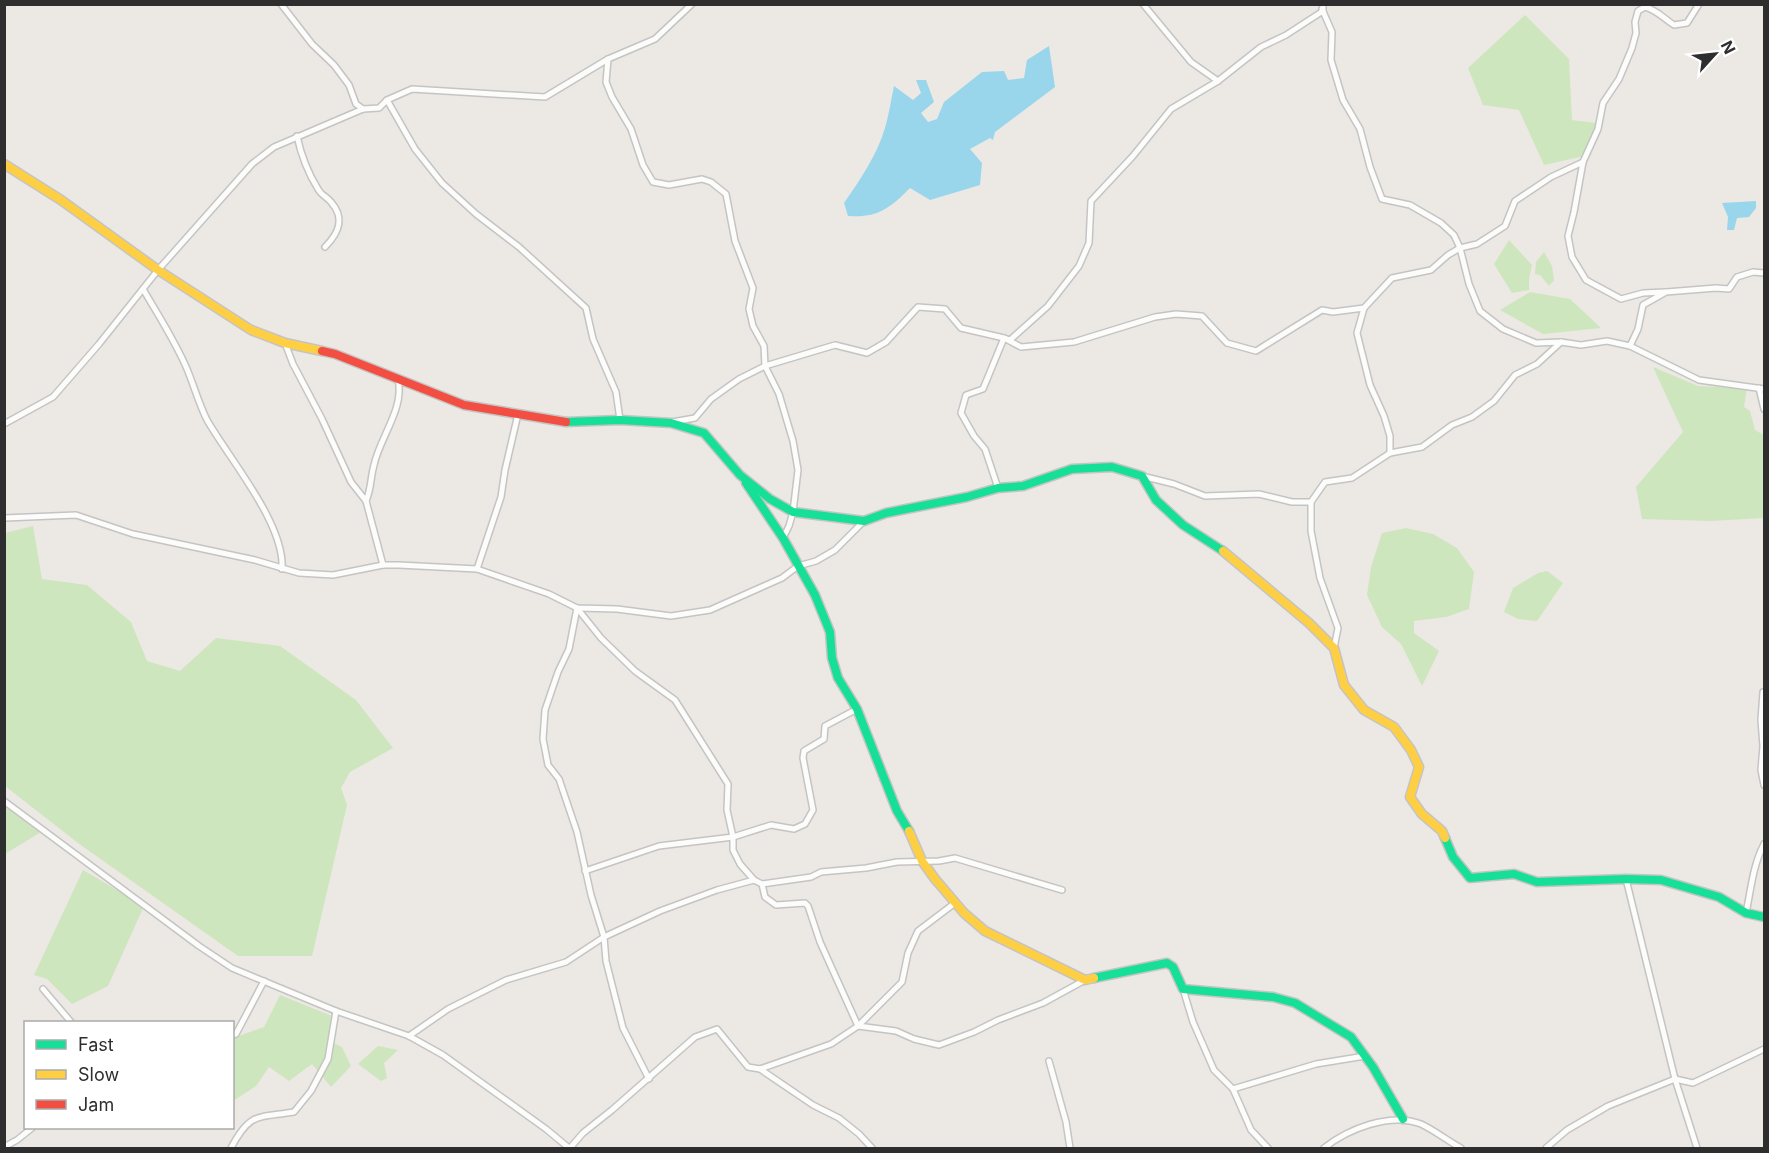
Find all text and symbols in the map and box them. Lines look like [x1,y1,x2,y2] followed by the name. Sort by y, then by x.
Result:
[1685,24,1745,84] north arrow
[1717,37,1740,57] text: N
[24,1021,234,1129] legend
[78,1034,114,1055] text: Fast
[78,1064,119,1085] text: Slow
[78,1094,114,1115] text: Jam

